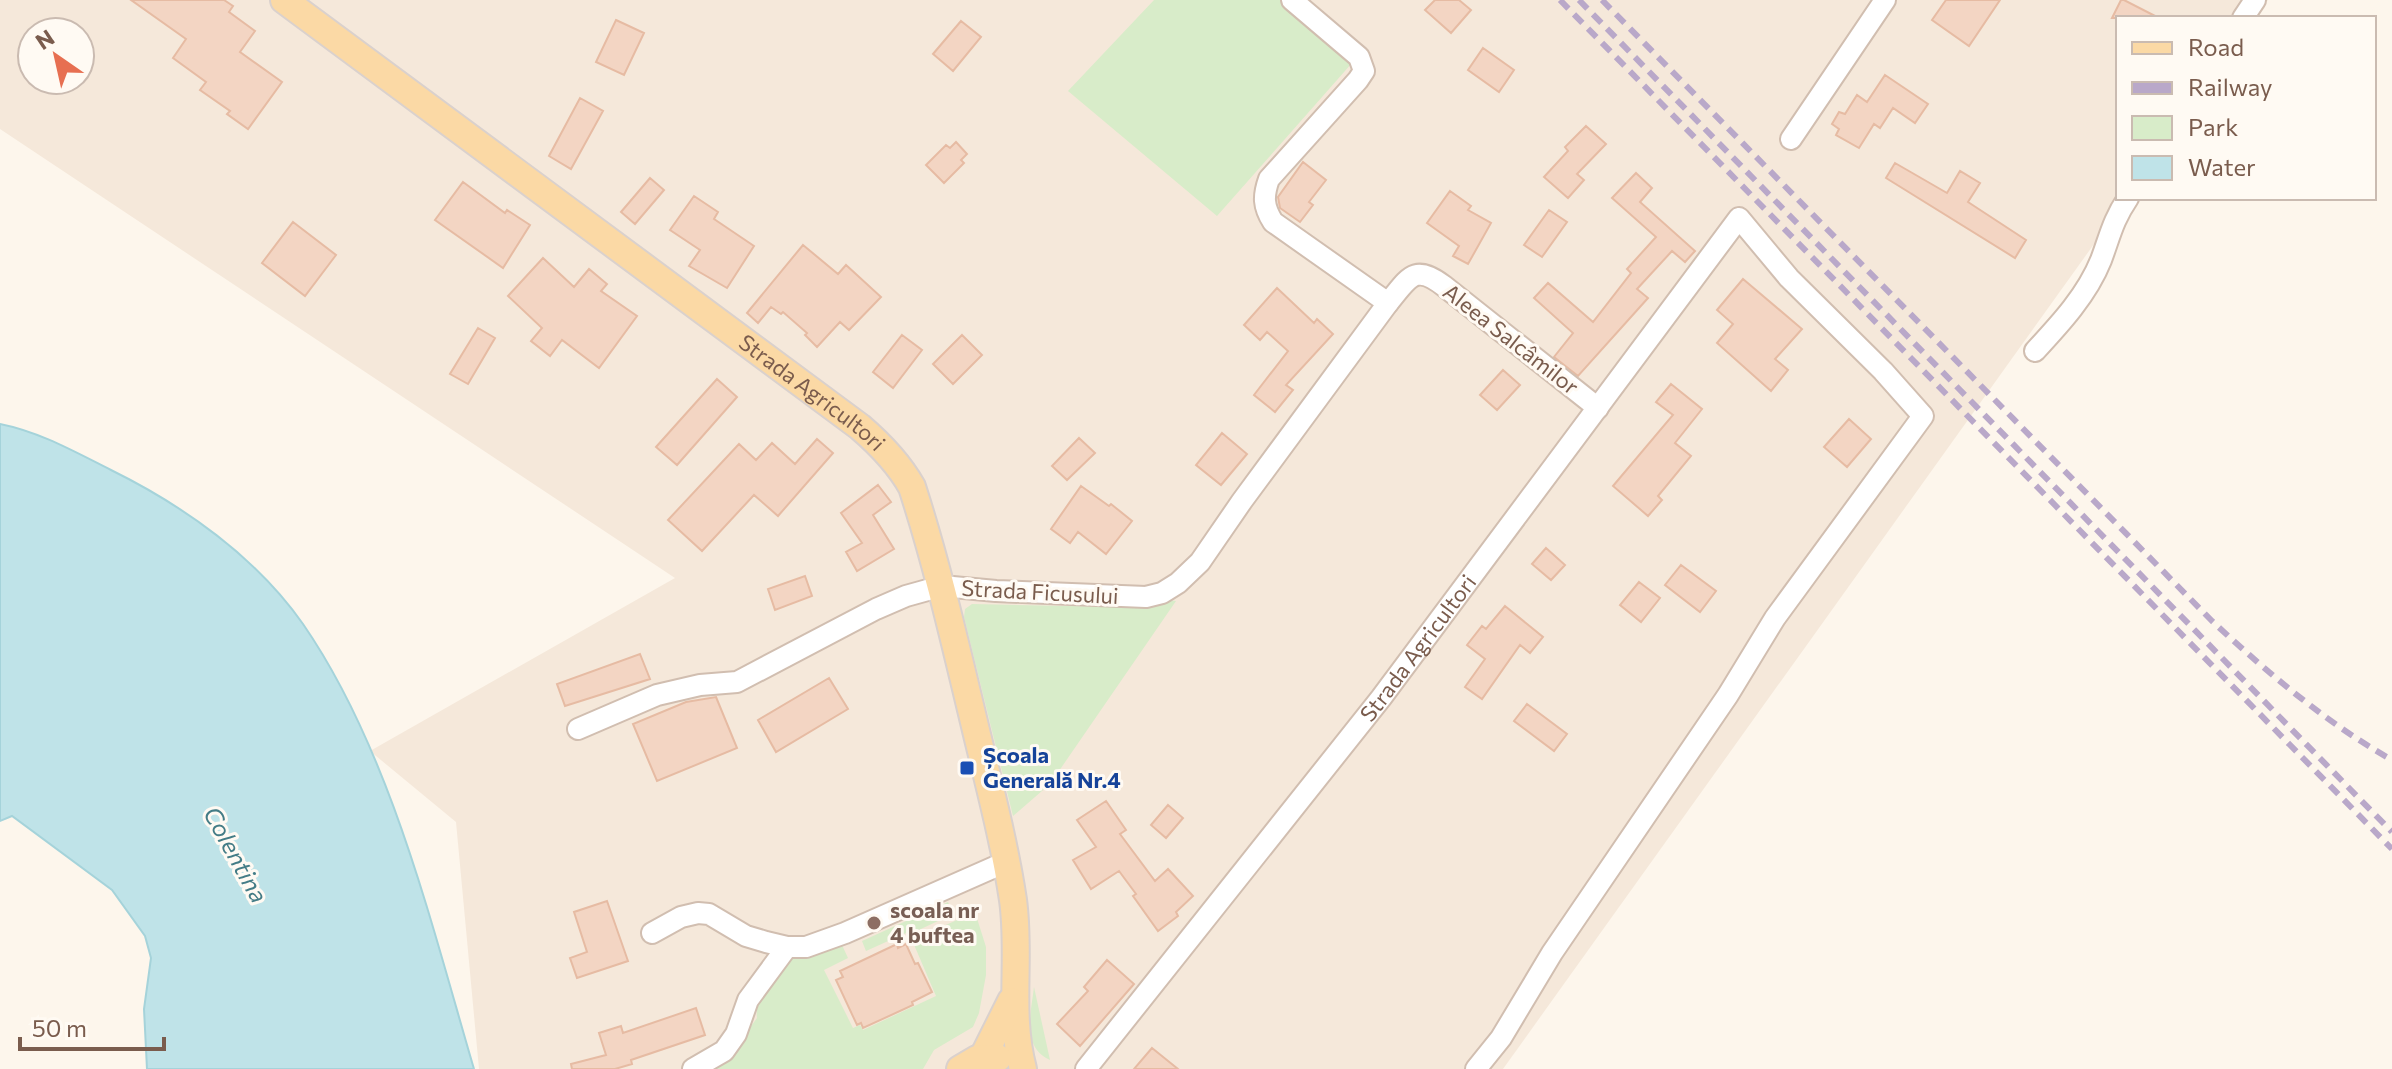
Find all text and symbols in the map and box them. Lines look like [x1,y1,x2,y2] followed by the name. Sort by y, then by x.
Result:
[16,16,96,96] north arrow
[2116,16,2376,200] legend
[30,23,59,55] text: N
[2188,32,2244,61] text: Road
[2188,72,2273,101] text: Railway
[2188,112,2238,141] text: Park
[2188,152,2256,181] text: Water
[1438,277,1585,400] street label: Aleea Salcâmilor
[734,328,891,456] street label: Strada Agricultori
[1354,569,1481,727] street label: Strada Agricultori
[961,574,1119,609] street label: Strada Ficusului
[983,741,1121,793] place label: Școala Generală Nr.4
[958,759,976,777] marker: Școala Generală Nr.4
[198,801,275,907] water label: Colentina
[890,896,979,948] place label: scoala nr 4 buftea
[865,914,883,932] marker: scoala nr 4 buftea
[20,1001,164,1051] scale bar
[32,1013,87,1042] text: 50 m

